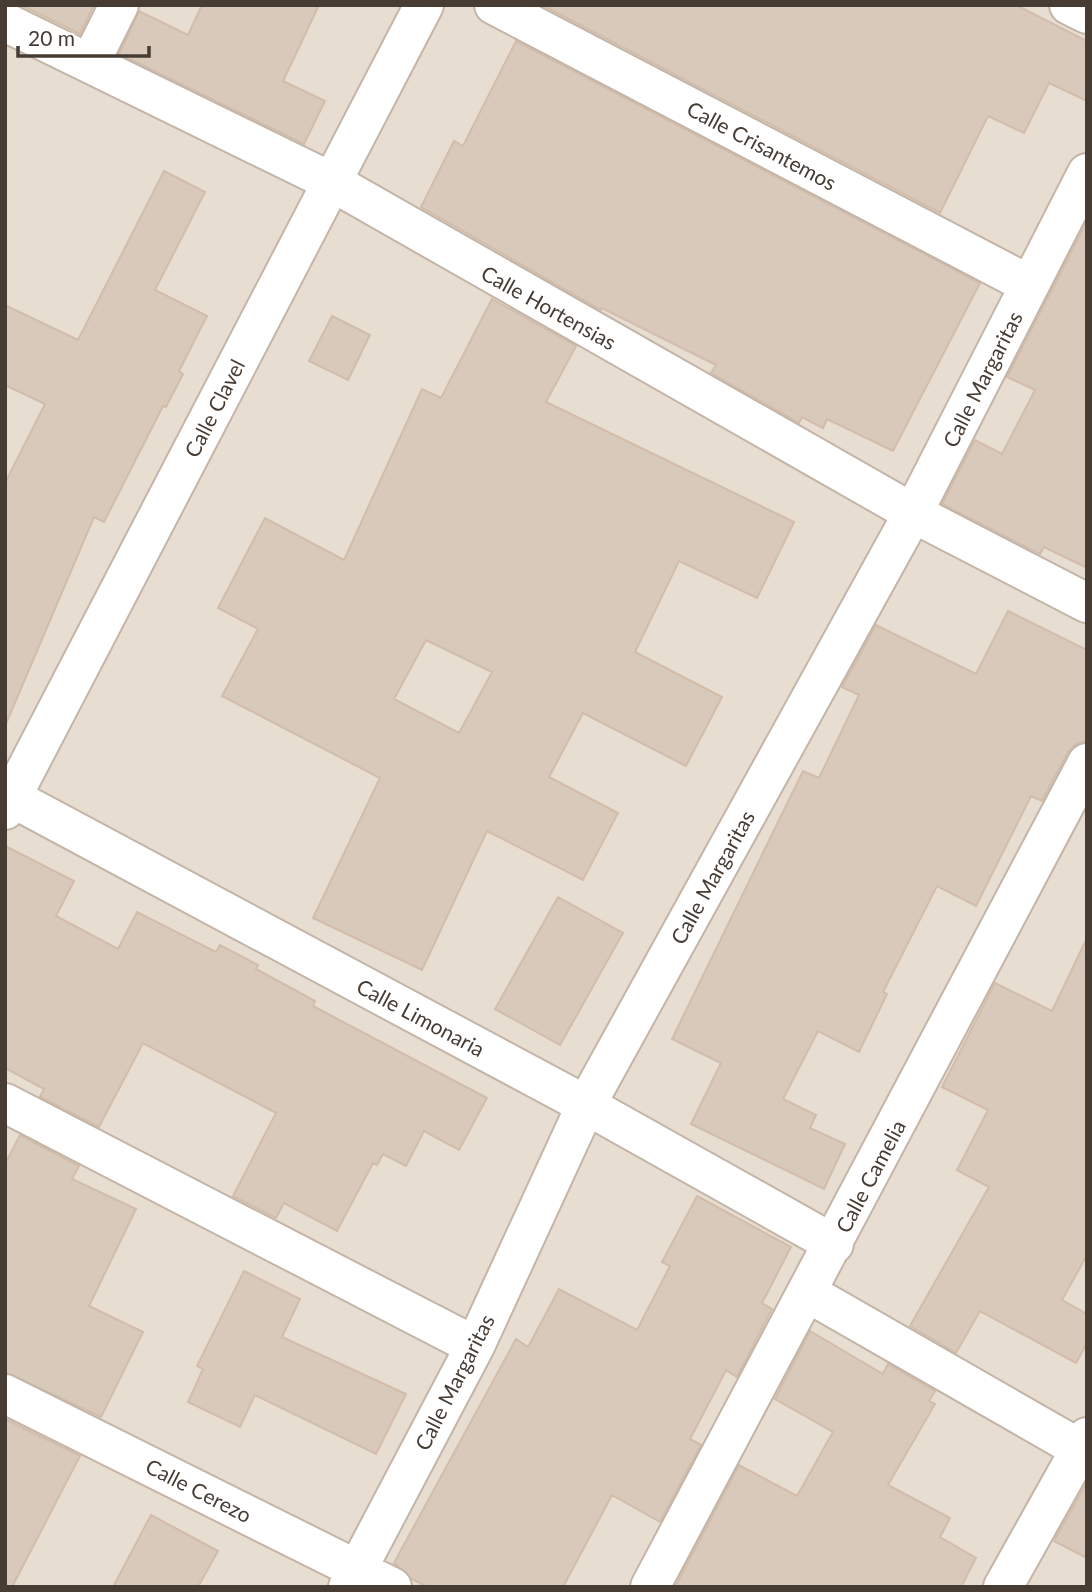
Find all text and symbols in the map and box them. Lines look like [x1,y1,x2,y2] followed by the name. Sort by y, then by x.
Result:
[18,14,149,58] scale bar
[28,25,75,50] text: 20 m
[683,95,841,195] street label: Calle Crisantemos
[477,260,621,354] street label: Calle Hortensias
[937,307,1027,451] street label: Calle Margaritas
[179,355,249,461] street label: Calle Clavel
[665,806,759,948] street label: Calle Margaritas
[353,973,489,1061] street label: Calle Limonaria
[830,1115,910,1237] street label: Calle Camelia
[409,1310,499,1454] street label: Calle Margaritas
[142,1453,256,1527] street label: Calle Cerezo

